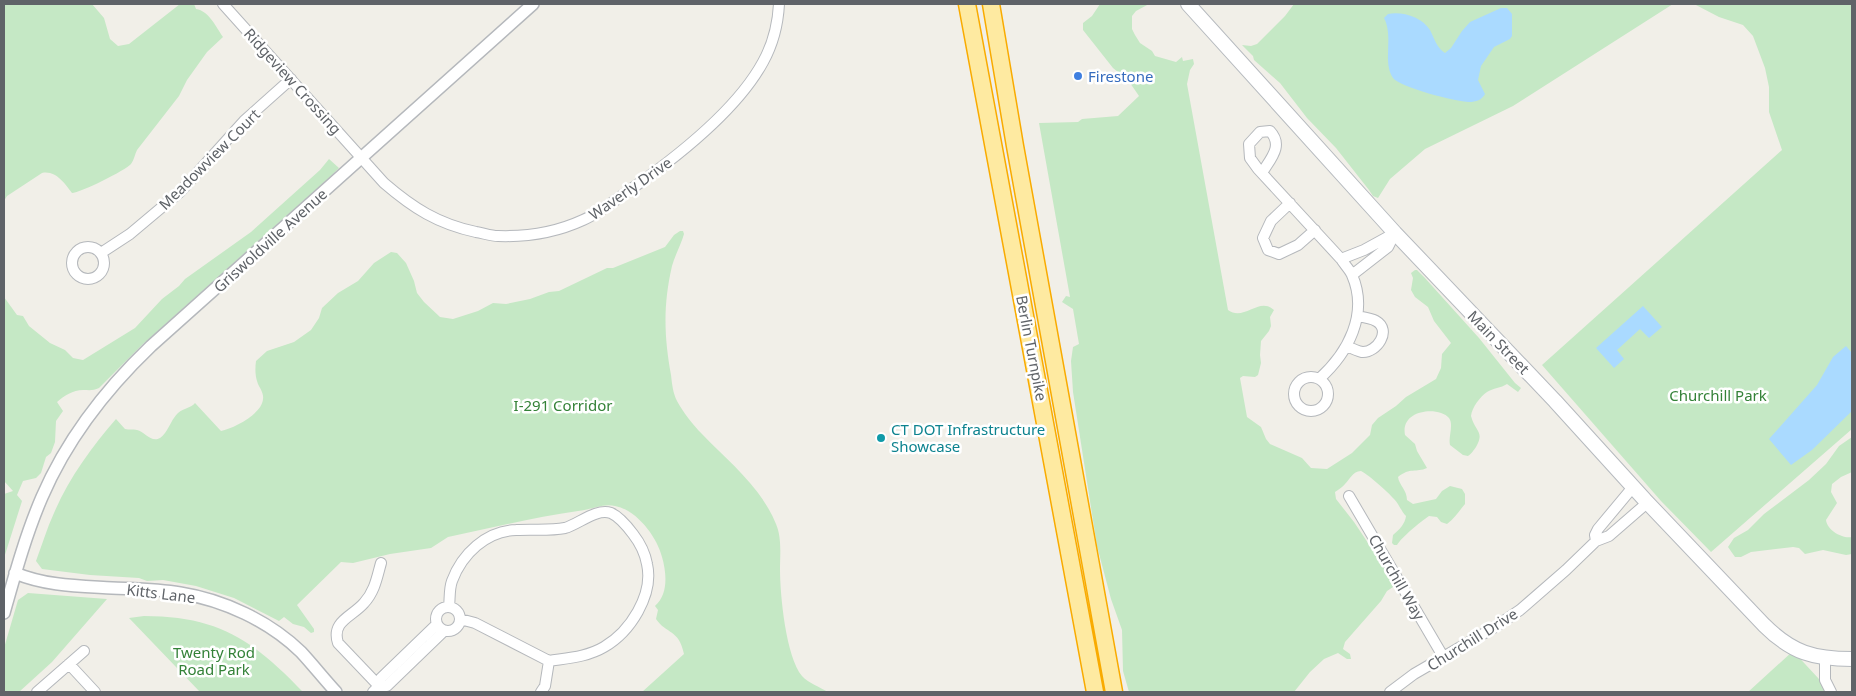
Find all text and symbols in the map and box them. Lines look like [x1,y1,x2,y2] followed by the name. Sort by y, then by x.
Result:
[240,24,346,138] street label: Ridgeview Crossing
[1088,66,1153,86] place label: Firestone
[1072,70,1084,82] marker: Firestone
[154,104,264,214] street label: Meadowview Court
[585,152,675,224] street label: Waverly Drive
[209,184,331,296] street label: Griswoldville Avenue
[1012,293,1052,403] street label: Berlin Turnpike
[1464,306,1535,378] street label: Main Street
[1669,385,1767,405] park label: Churchill Park
[514,395,612,415] park label: I-291 Corridor
[891,419,1045,456] place label: CT DOT Infrastructure Showcase
[875,432,887,444] marker: CT DOT Infrastructure Showcase
[1364,531,1430,624] street label: Churchill Way
[125,579,197,607] street label: Kitts Lane
[1423,603,1521,675] street label: Churchill Drive
[173,642,255,679] park label: Twenty Rod Road Park

